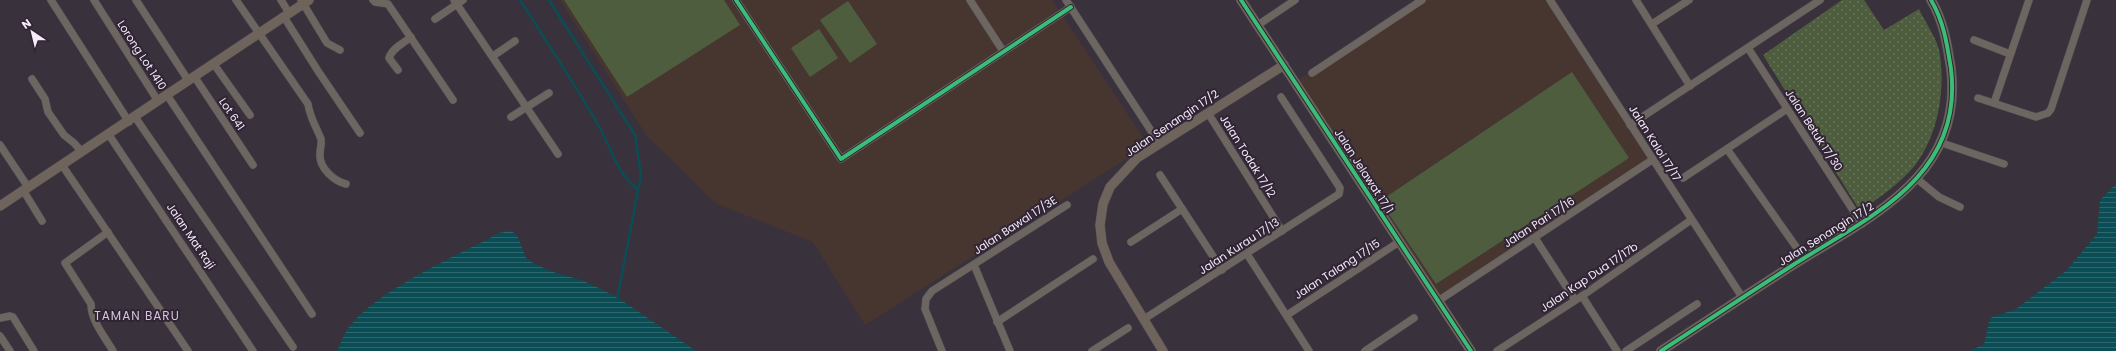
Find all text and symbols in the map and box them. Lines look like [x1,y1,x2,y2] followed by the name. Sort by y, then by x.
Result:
[12,12,52,52] north arrow
[18,15,34,33] text: N
[114,17,171,93] street label: Lorong Lot 1410
[1122,86,1222,160] street label: Jalan Senangin 17/2
[1781,86,1847,174] street label: Jalan Betuk 17/30
[215,95,249,133] street label: Lot 641
[1625,102,1685,184] street label: Jalan Kaloi 17/17
[1216,112,1280,200] street label: Jalan Todak 17/12
[1331,126,1397,216] street label: Jalan Jelawat 17/1
[970,192,1060,258] street label: Jalan Bawal 17/3E
[1500,193,1578,251] street label: Jalan Pari 17/16
[1775,198,1877,270] street label: Jalan Senangin 17/2
[163,200,219,273] street label: Jalan Mat Raji
[1196,214,1282,278] street label: Jalan Kurau 17/13
[1291,235,1383,303] street label: Jalan Talang 17/15
[1537,238,1641,316] street label: Jalan Kap Dua 17/17b
[94,307,180,324] district label: TAMAN BARU

